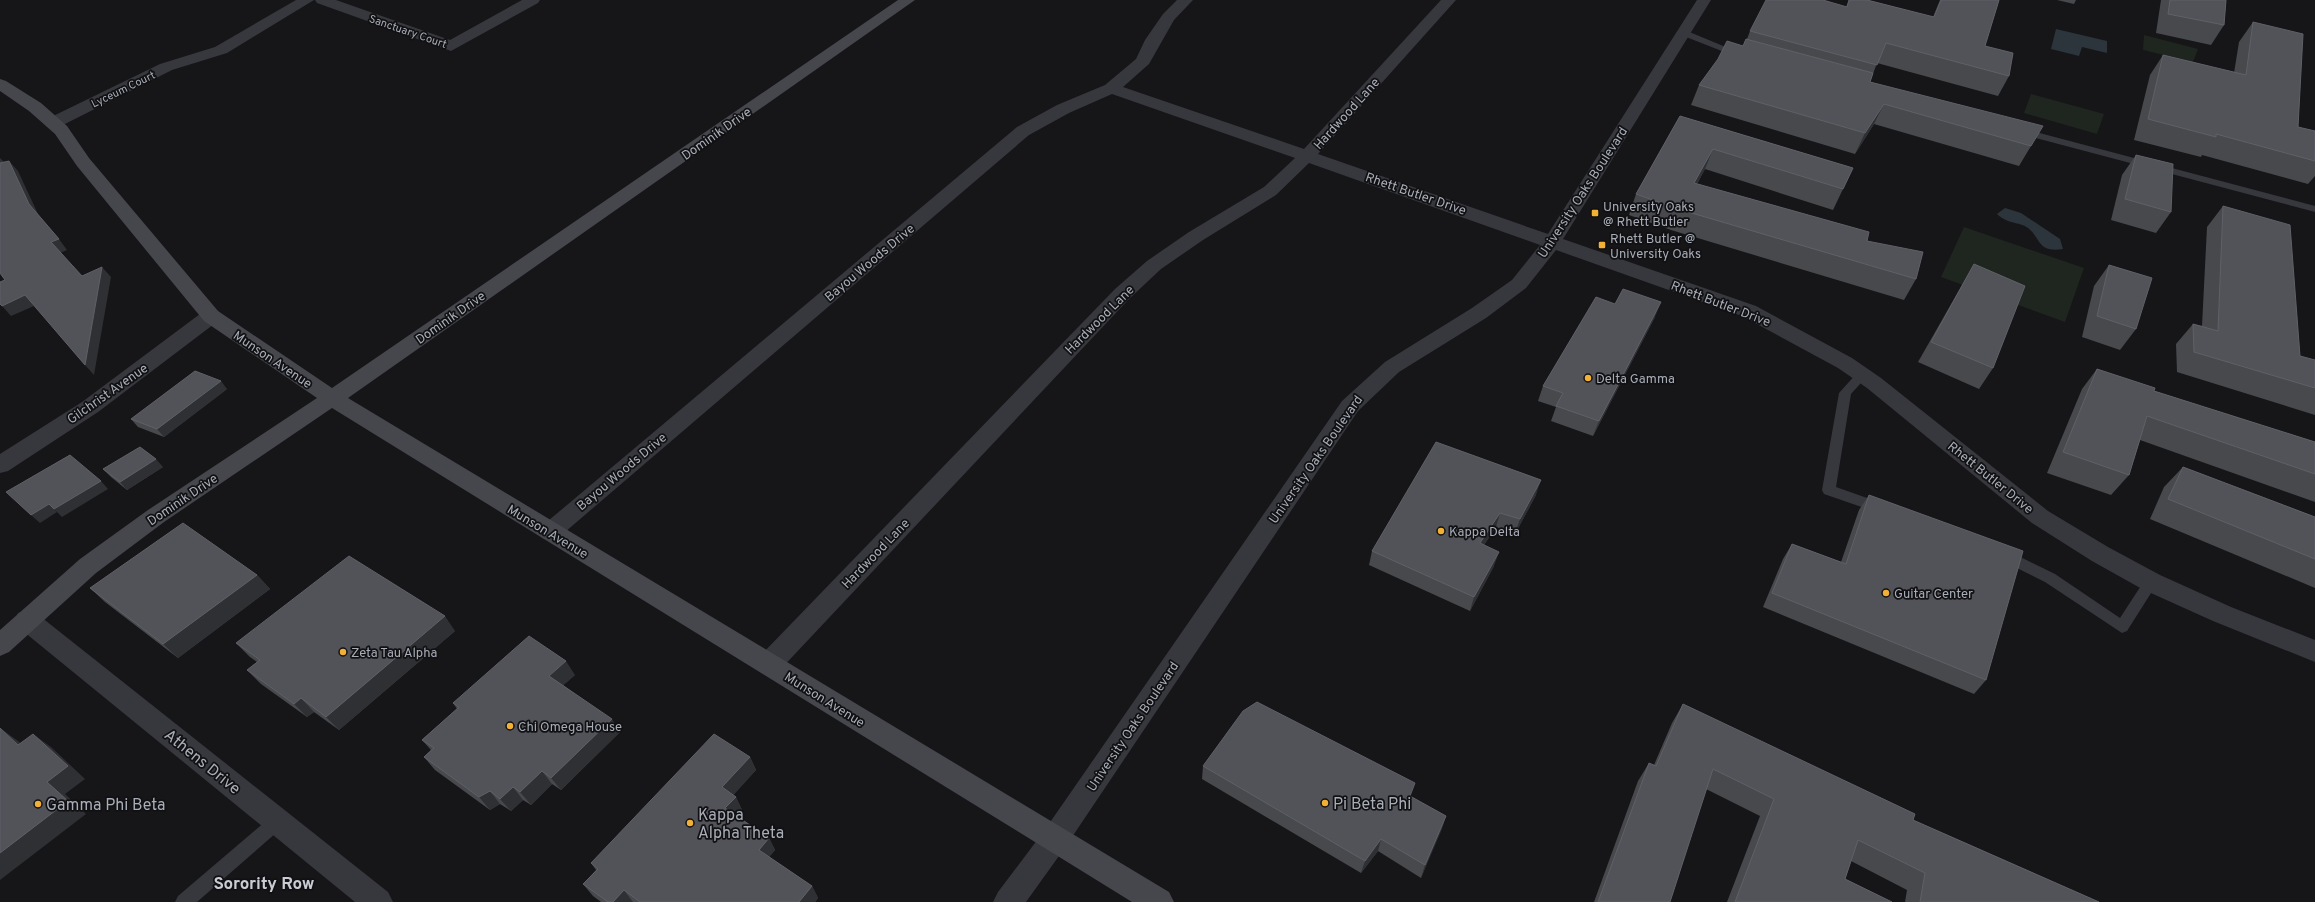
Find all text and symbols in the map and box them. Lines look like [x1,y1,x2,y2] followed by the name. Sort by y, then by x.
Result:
[367,12,448,52] street label: Sanctuary Court
[89,68,158,111] street label: Lyceum Court
[1311,75,1384,154] street label: Hardwood Lane
[679,105,755,165] street label: Dominik Drive
[1535,125,1632,262] street label: University Oaks Boulevard
[1363,170,1468,220] street label: Rhett Butler Drive
[1603,200,1694,231] place label: University Oaks @ Rhett Butler
[1590,208,1600,218] marker: University Oaks @ Rhett Butler
[822,221,919,306] street label: Bayou Woods Drive
[1610,232,1701,263] place label: Rhett Butler @ University Oaks
[1597,240,1607,250] marker: Rhett Butler @ University Oaks
[1668,278,1772,331] street label: Rhett Butler Drive
[1063,283,1138,358] street label: Hardwood Lane
[413,289,489,349] street label: Dominik Drive
[229,328,314,393] street label: Munson Avenue
[65,361,152,428] street label: Gilchrist Avenue
[1596,372,1675,388] place label: Delta Gamma
[1583,373,1593,383] marker: Delta Gamma
[1266,393,1367,527] street label: University Oaks Boulevard
[574,430,671,515] street label: Bayou Woods Drive
[1944,439,2036,518] street label: Rhett Butler Drive
[145,471,221,530] street label: Dominik Drive
[504,502,590,563] street label: Munson Avenue
[839,516,914,593] street label: Hardwood Lane
[1449,525,1520,541] place label: Kappa Delta
[1436,526,1446,536] marker: Kappa Delta
[1894,587,1973,603] place label: Guitar Center
[1881,588,1891,598] marker: Guitar Center
[351,646,437,662] place label: Zeta Tau Alpha
[338,647,348,657] marker: Zeta Tau Alpha
[1084,659,1183,795] street label: University Oaks Boulevard
[781,670,867,732] street label: Munson Avenue
[518,720,622,736] place label: Chi Omega House
[505,721,515,731] marker: Chi Omega House
[159,726,244,799] street label: Athens Drive
[1333,795,1411,815] place label: Pi Beta Phi
[46,796,166,816] place label: Gamma Phi Beta
[1320,798,1330,808] marker: Pi Beta Phi
[33,799,43,809] marker: Gamma Phi Beta
[698,806,784,844] place label: Kappa Alpha Theta
[685,818,695,828] marker: Kappa Alpha Theta
[213,874,315,896] district label: Sorority Row

